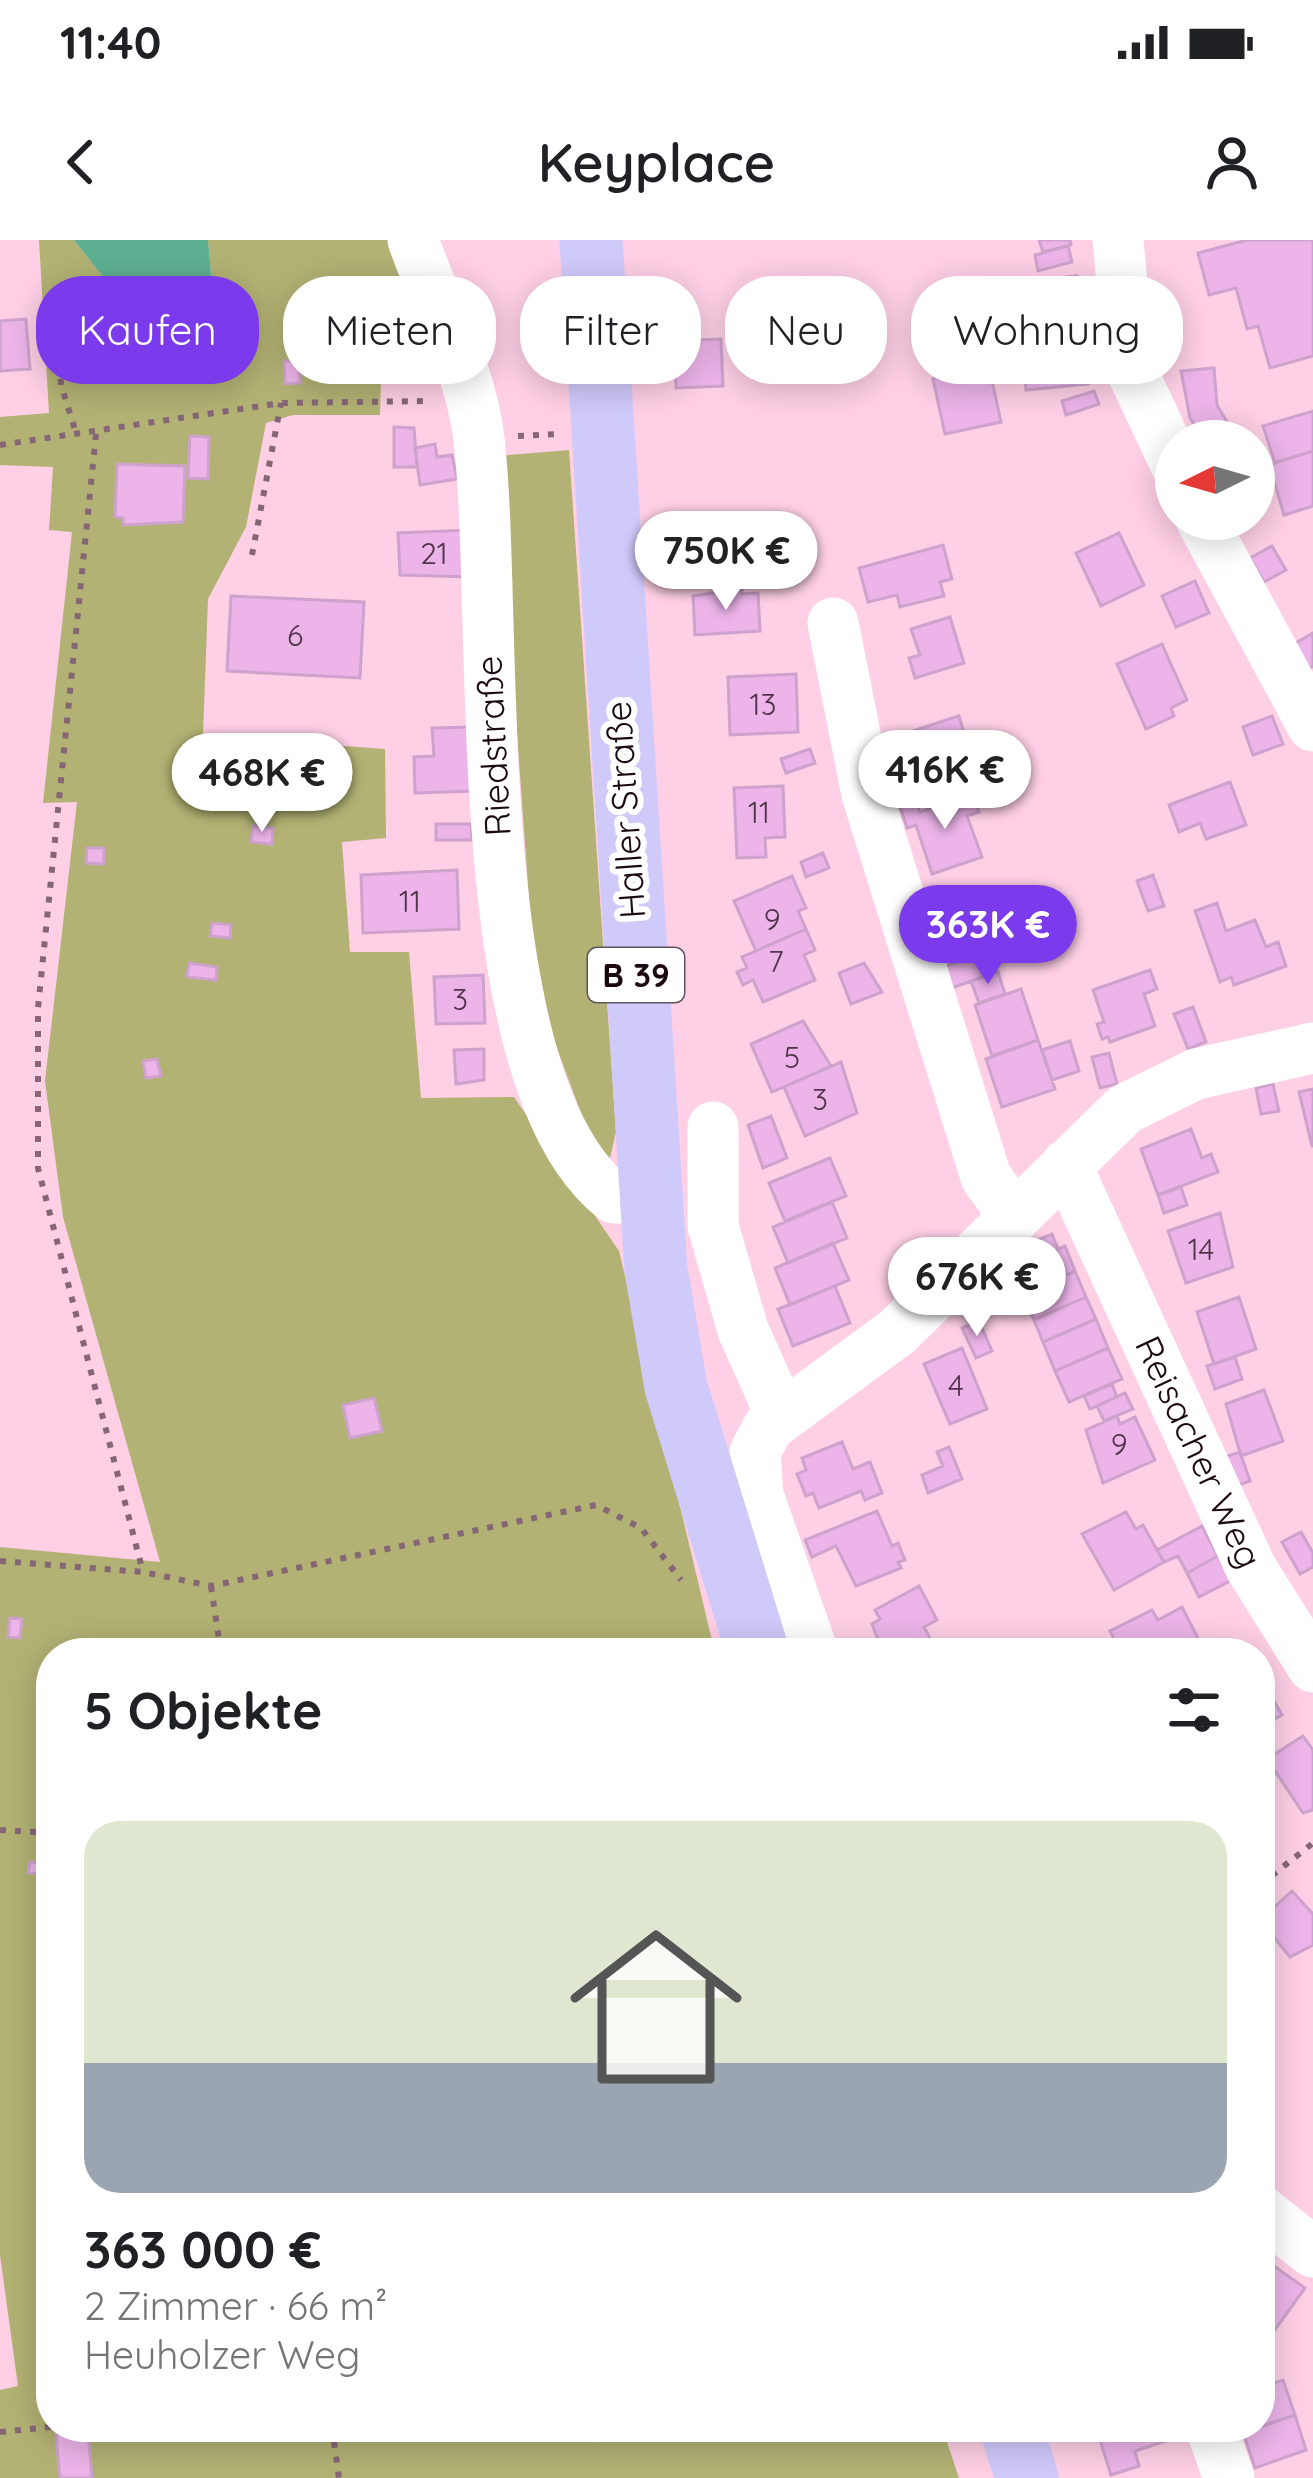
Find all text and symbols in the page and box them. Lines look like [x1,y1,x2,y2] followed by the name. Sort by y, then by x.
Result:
[60,14,161,70] text: 11:40
[538,128,775,196] text: Keyplace
[48,129,114,195] icon: back
[1199,129,1265,195] icon: person
[36,276,259,384] chip: Kaufen
[283,276,496,384] chip: Mieten
[520,276,701,384] chip: Filter
[725,276,887,384] chip: Neu
[911,276,1183,384] chip: Wohnung
[1155,420,1275,540] north arrow
[1155,420,1275,540] map controls
[628,511,824,613] pin: 750K €
[662,525,790,574] text: 750K €
[420,534,448,572] house number: 21
[287,616,303,654] house number: 6
[465,655,520,837] street label: Riedstraße
[750,685,776,723] house number: 13
[594,700,655,920] street label: Haller Straße
[847,730,1043,832] pin: 416K €
[164,733,360,835] pin: 468K €
[885,744,1005,793] text: 416K €
[199,747,325,796] text: 468K €
[748,793,770,831] house number: 11
[399,882,421,920] house number: 11
[890,885,1086,987] pin: 363K €
[926,899,1050,948] text: 363K €
[764,900,780,938] house number: 9
[768,942,784,980] house number: 7
[588,948,684,1002] road number: B 39
[452,980,468,1018] house number: 3
[784,1038,800,1076] house number: 5
[812,1080,828,1118] house number: 3
[1188,1230,1214,1268] house number: 14
[879,1237,1075,1339] pin: 676K €
[915,1251,1039,1300] text: 676K €
[1126,1329,1273,1575] street label: Reisacher Weg
[948,1366,964,1404] house number: 4
[1111,1425,1127,1463] house number: 9
[1161,1677,1227,1743] icon: filters
[84,1678,322,1742] text: 5 Objekte
[548,1899,764,2115] icon: home
[84,2217,321,2281] text: 363 000 €
[84,2281,387,2330] text: 2 Zimmer · 66 m²
[84,2330,360,2379] text: Heuholzer Weg

